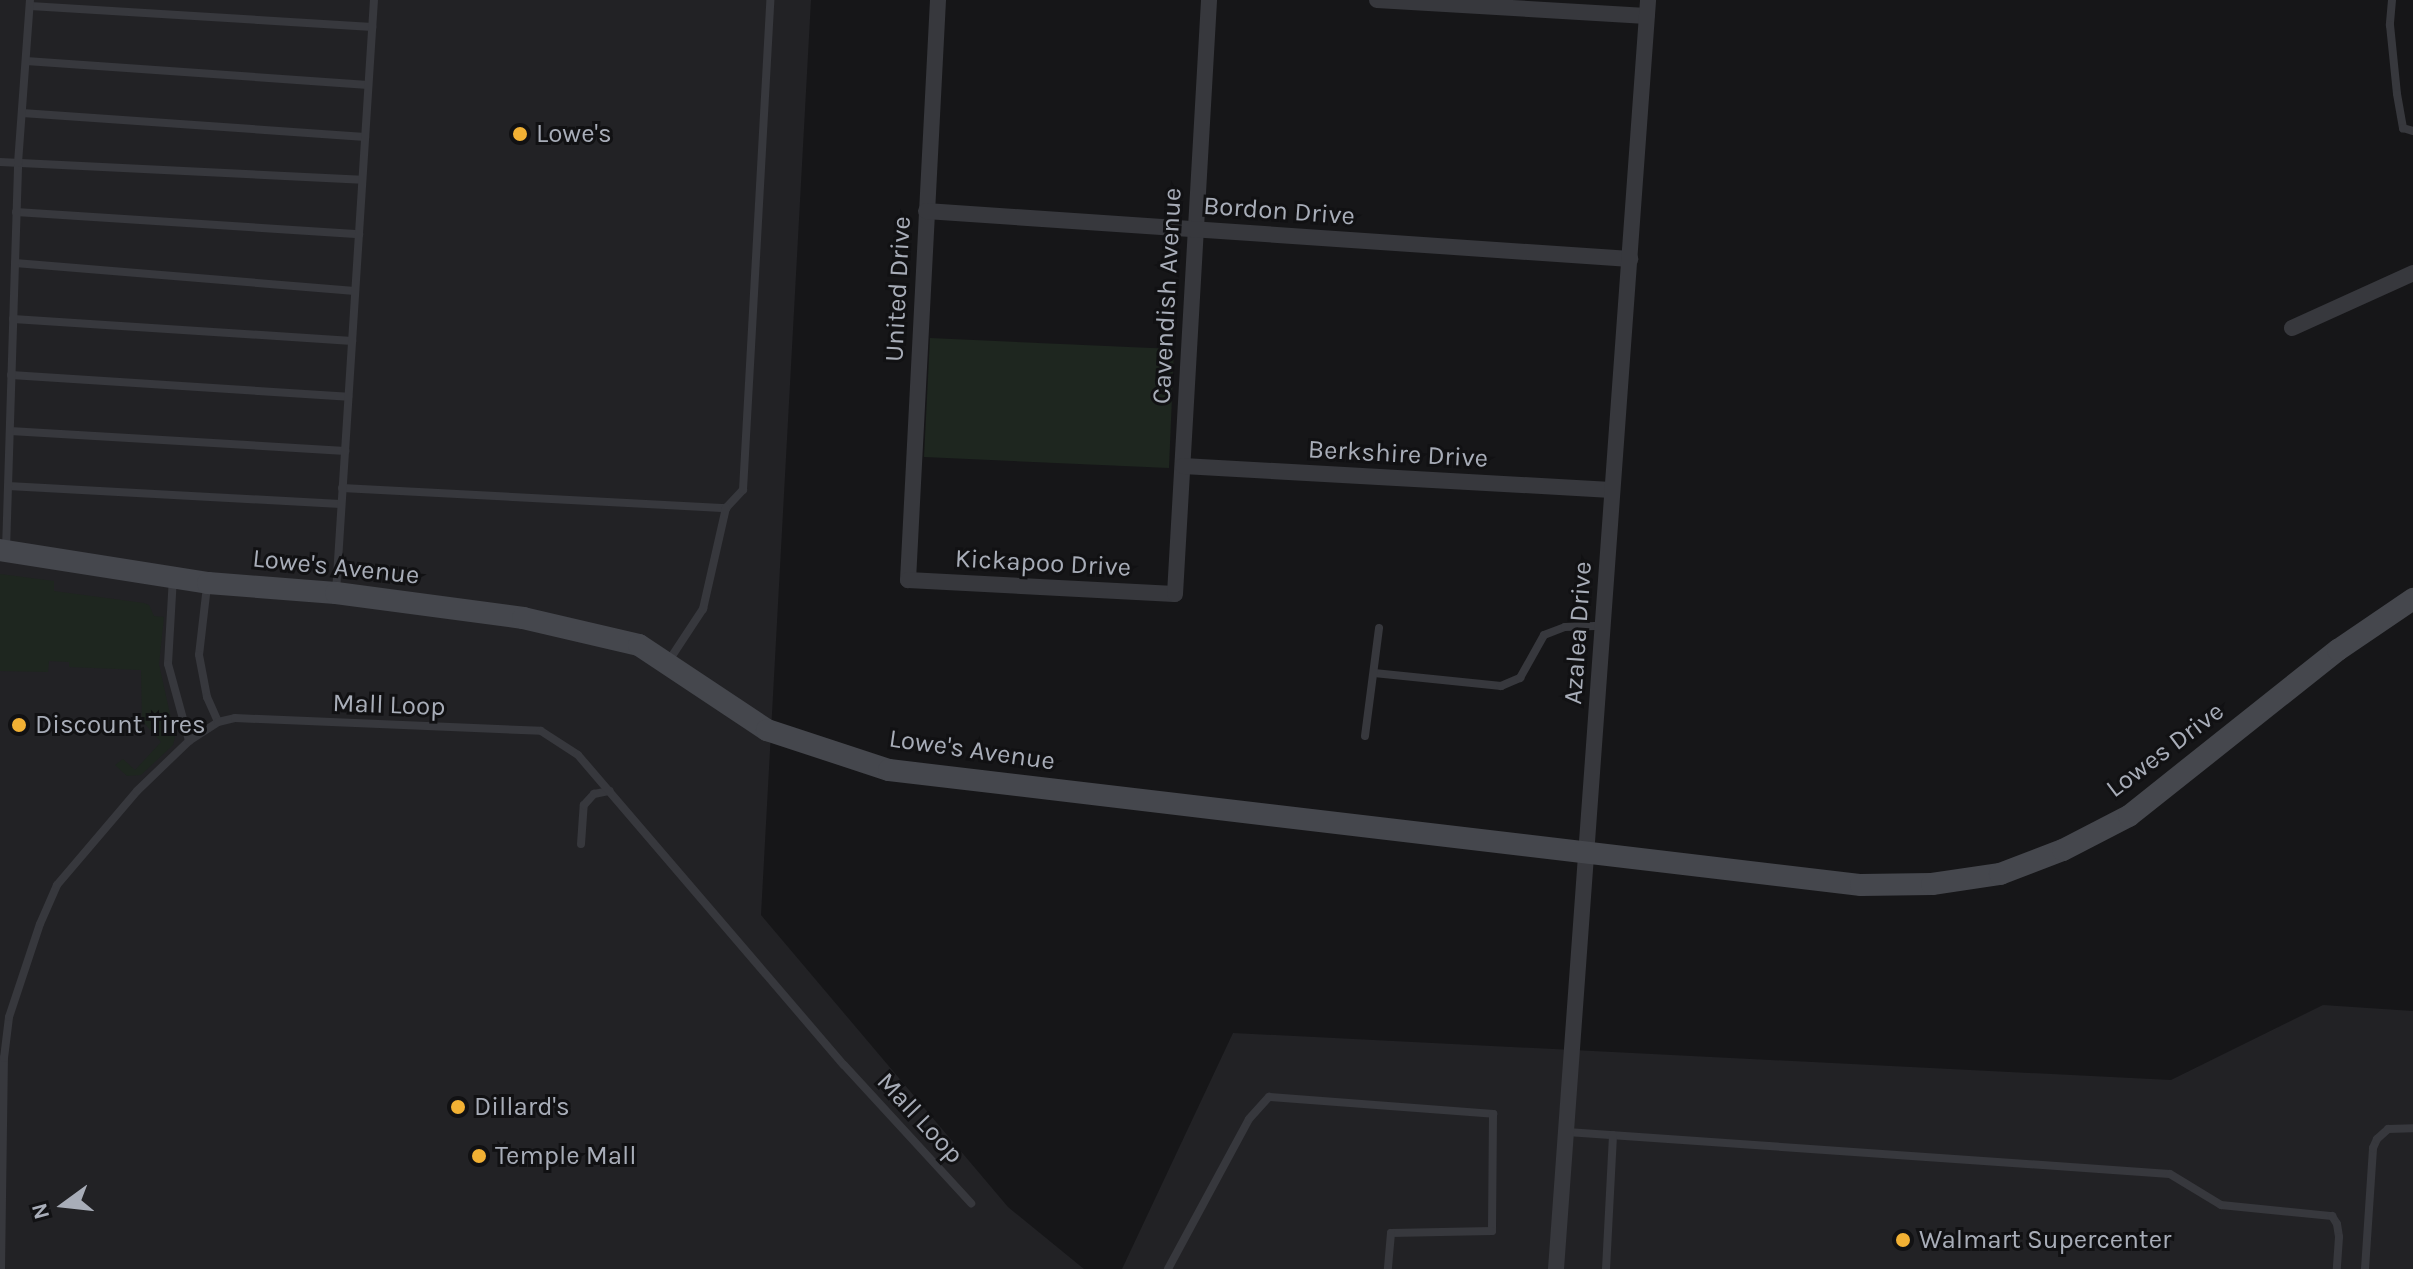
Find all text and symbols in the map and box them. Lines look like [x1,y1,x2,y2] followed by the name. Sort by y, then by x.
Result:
[536,118,612,150] place label: Lowe's
[511,125,529,143] marker: Lowe's
[1146,187,1188,405] street label: Cavendish Avenue
[1202,190,1356,232] street label: Bordon Drive
[879,215,917,363] street label: United Drive
[1307,434,1489,474] street label: Berkshire Drive
[251,543,421,591] street label: Lowe's Avenue
[954,543,1132,583] street label: Kickapoo Drive
[1557,560,1599,706] street label: Azalea Drive
[332,687,446,723] street label: Mall Loop
[2100,696,2230,804] street label: Lowes Drive
[35,709,206,741] place label: Discount Tires
[10,716,28,734] marker: Discount Tires
[887,723,1057,777] street label: Lowe's Avenue
[870,1066,970,1170] street label: Mall Loop
[474,1091,570,1123] place label: Dillard's
[449,1098,467,1116] marker: Dillard's
[495,1140,637,1172] place label: Temple Mall
[470,1147,488,1165] marker: Temple Mall
[24,1165,104,1245] north arrow
[26,1200,55,1222] text: N
[1919,1224,2171,1256] place label: Walmart Supercenter
[1894,1231,1912,1249] marker: Walmart Supercenter

